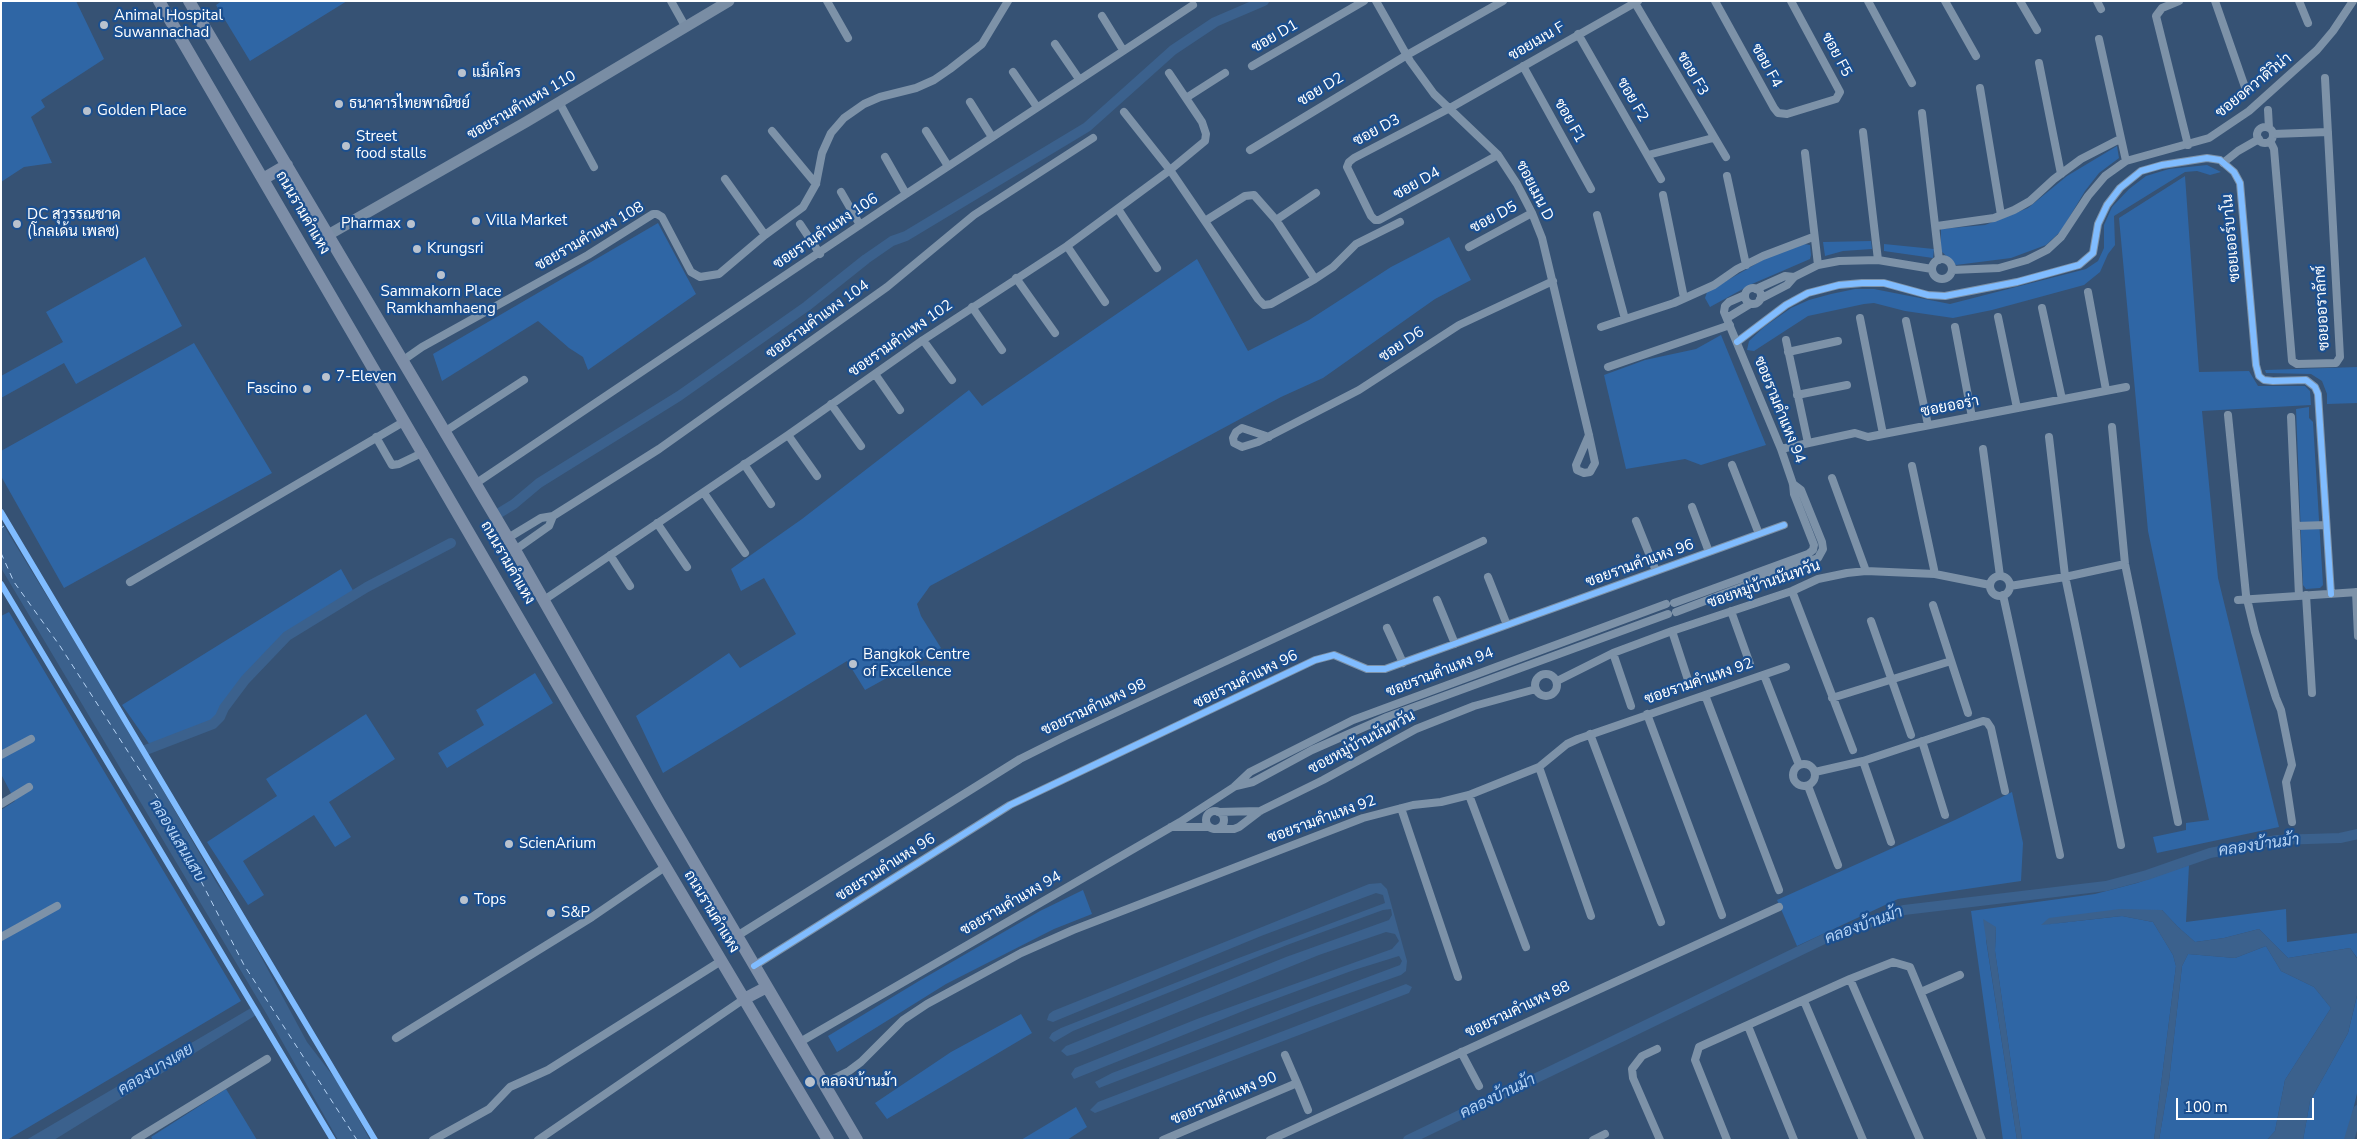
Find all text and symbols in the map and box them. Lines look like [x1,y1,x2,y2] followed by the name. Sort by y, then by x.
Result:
[114,7,223,42] place label: Animal Hospital Suwannachad
[1249,17,1301,57] street label: ซอย D1
[98,19,110,31] marker: Animal Hospital Suwannachad
[1506,19,1568,65] street label: ซอยเมน F
[1817,30,1855,80] street label: ซอย F5
[1747,41,1785,91] street label: ซอย F4
[1672,49,1712,99] street label: ซอย F3
[2212,50,2296,122] street label: ซอยอควาดิวิน่า
[472,64,521,82] place label: แม็คโคร
[456,67,468,79] marker: แม็คโคร
[464,68,580,144] street label: ซอยรามคำแหง 110
[1295,69,1347,111] street label: ซอย D2
[1612,75,1652,125] street label: ซอย F2
[349,95,470,113] place label: ธนาคารไทยพาณิชย์
[1550,96,1588,146] street label: ซอย F1
[333,98,345,110] marker: ธนาคารไทยพาณิชย์
[97,102,186,120] place label: Golden Place
[81,105,93,117] marker: Golden Place
[1350,111,1404,151] street label: ซอย D3
[356,128,426,163] place label: Street food stalls
[340,140,352,152] marker: Street food stalls
[1511,158,1557,224] street label: ซอยเมน D
[1391,164,1443,204] street label: ซอย D4
[271,168,333,258] street label: ถนนรามคำแหง
[770,190,882,274] street label: ซอยรามคําแหง 106
[2219,193,2245,283] street label: ซอยเออร์บาโน
[1467,198,1521,238] street label: ซอย D5
[532,199,648,275] street label: ซอยรามคำแหง 108
[27,206,121,241] place label: DC สุวรรณชาด (โกลเด้น เพลซ)
[486,212,567,230] place label: Villa Market
[341,215,401,233] place label: Pharmax
[470,215,482,227] marker: Villa Market
[11,218,23,230] marker: DC สุวรรณชาด (โกลเด้น เพลซ)
[405,218,417,230] marker: Pharmax
[427,240,484,258] place label: Krungsri
[411,243,423,255] marker: Krungsri
[2312,265,2334,351] street label: ซอยออราลักซ์
[435,269,447,281] marker: Sammakorn Place Ramkhamhaeng
[763,277,873,363] street label: ซอยรามคําแหง 104
[381,283,501,318] place label: Sammakorn Place Ramkhamhaeng
[846,296,956,382] street label: ซอยรามคําแหง 102
[1376,323,1428,367] street label: ซอย D6
[1749,354,1809,466] street label: ซอยรามคําแหง 94
[336,368,396,386] place label: 7-Eleven
[320,371,332,383] marker: 7-Eleven
[247,380,297,398] place label: Fascino
[301,383,313,395] marker: Fascino
[1919,393,1981,421] street label: ซอยออร่า
[476,518,538,608] street label: ถนนรามคำแหง
[1584,536,1696,592] street label: ซอยรามคําแหง 96
[1705,557,1823,613] street label: ซอยหมู่บ้านนันทวัน
[1384,644,1496,702] street label: ซอยรามคําแหง 94
[863,646,970,681] place label: Bangkok Centre of Excellence
[1191,647,1301,713] street label: ซอยรามคําแหง 96
[1642,655,1756,709] street label: ซอยรามคําแหง 92
[847,658,859,670] marker: Bangkok Centre of Excellence
[1039,676,1149,740] street label: ซอยรามคําแหง 98
[1306,707,1418,779] street label: ซอยหมู่บ้านนันทวัน
[1266,792,1378,848] street label: ซอยรามคําแหง 92
[145,796,209,886] water label: คลองแสนแสบ
[833,830,939,906] street label: ซอยรามคําแหง 96
[2217,831,2301,861] water label: คลองบ้านม้า
[519,835,596,853] place label: ScienArium
[503,838,515,850] marker: ScienArium
[679,868,743,956] street label: ถนนรามคำแหง
[957,868,1065,940] street label: ซอยรามคําแหง 94
[474,891,506,909] place label: Tops
[458,894,470,906] marker: Tops
[1822,903,1906,949] water label: คลองบ้านม้า
[561,904,590,922] place label: S&P
[545,907,557,919] marker: S&P
[1463,978,1573,1042] street label: ซอยรามคำแหง 88
[115,1040,197,1100] water label: คลองบางเตย
[1168,1069,1280,1129] street label: ซอยรามคำแหง 90
[1457,1071,1539,1123] water label: คลองบ้านม้า
[821,1073,897,1091] place label: คลองบ้านม้า
[803,1075,817,1089] marker: คลองบ้านม้า
[2179,1088,2316,1120] scale bar
[2184,1097,2228,1117] text: 100 m

